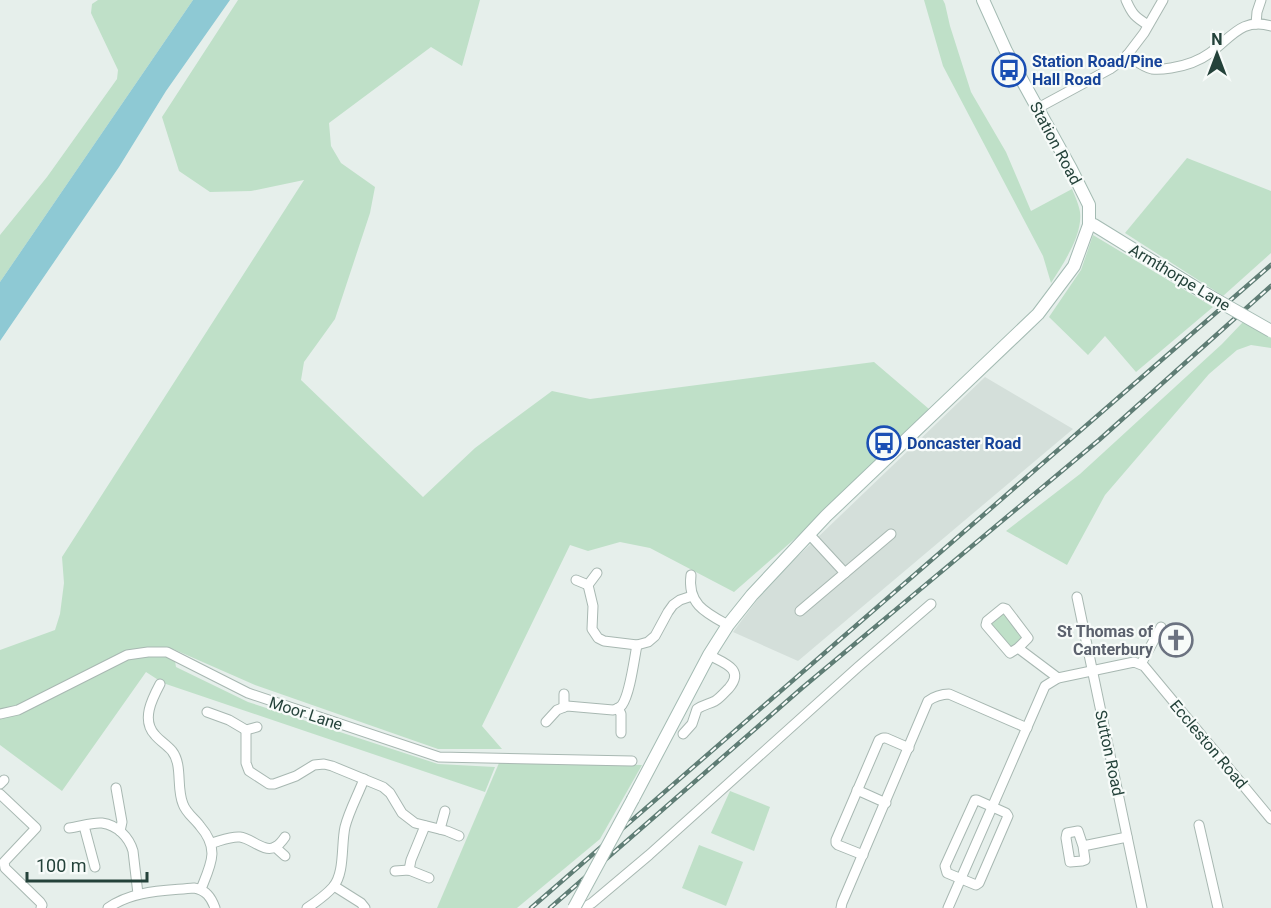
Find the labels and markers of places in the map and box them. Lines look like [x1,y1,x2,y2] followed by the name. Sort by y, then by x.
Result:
[991,52,1027,88] bus stop icon: Station Road/Pine Hall Road
[1032,52,1163,89] place label: Station Road/Pine Hall Road
[866,425,902,461] bus stop icon: Doncaster Road
[907,434,1021,453] place label: Doncaster Road
[1057,622,1154,659] place label: St Thomas of Canterbury
[1158,622,1194,658] church icon: St Thomas of Canterbury

